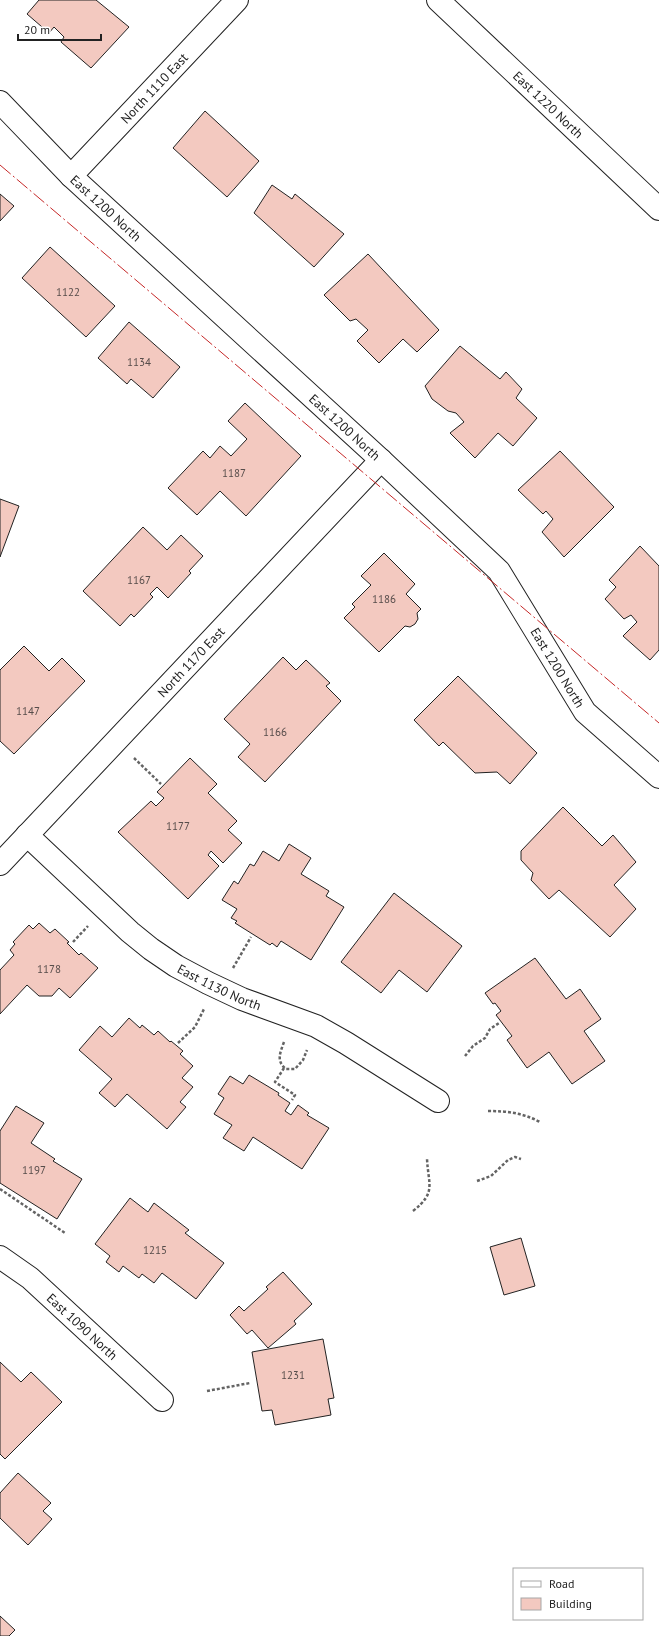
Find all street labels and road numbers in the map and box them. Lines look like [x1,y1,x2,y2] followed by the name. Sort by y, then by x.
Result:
[117,49,192,127] street label: North 1110 East
[509,67,587,142] street label: East 1220 North
[66,172,145,245] street label: East 1200 North
[305,390,384,464] street label: East 1200 North
[154,623,229,701] street label: North 1170 East
[527,625,588,711] street label: East 1200 North
[174,960,263,1014] street label: East 1130 North
[43,1290,121,1364] street label: East 1090 North

